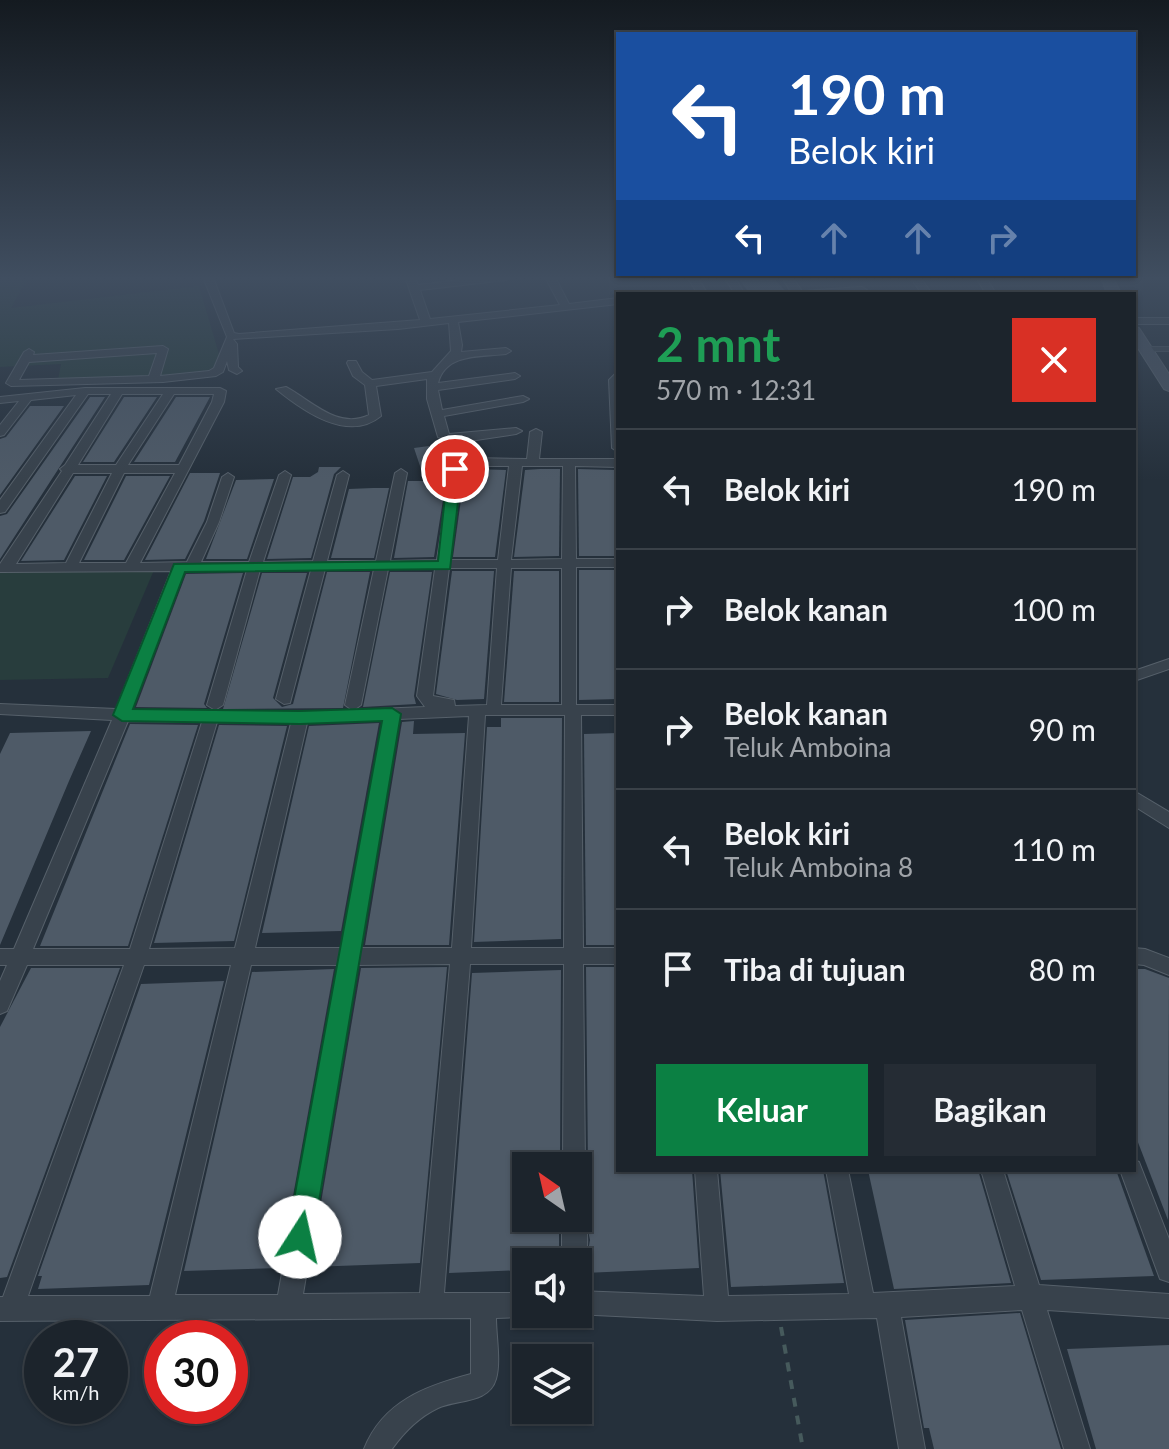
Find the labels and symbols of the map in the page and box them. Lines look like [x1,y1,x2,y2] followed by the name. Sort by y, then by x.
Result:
[421,435,489,503] pin
[512,1152,592,1232] north arrow
[258,1195,342,1279] position arrow
[144,1320,248,1424] speed limit sign: 30

